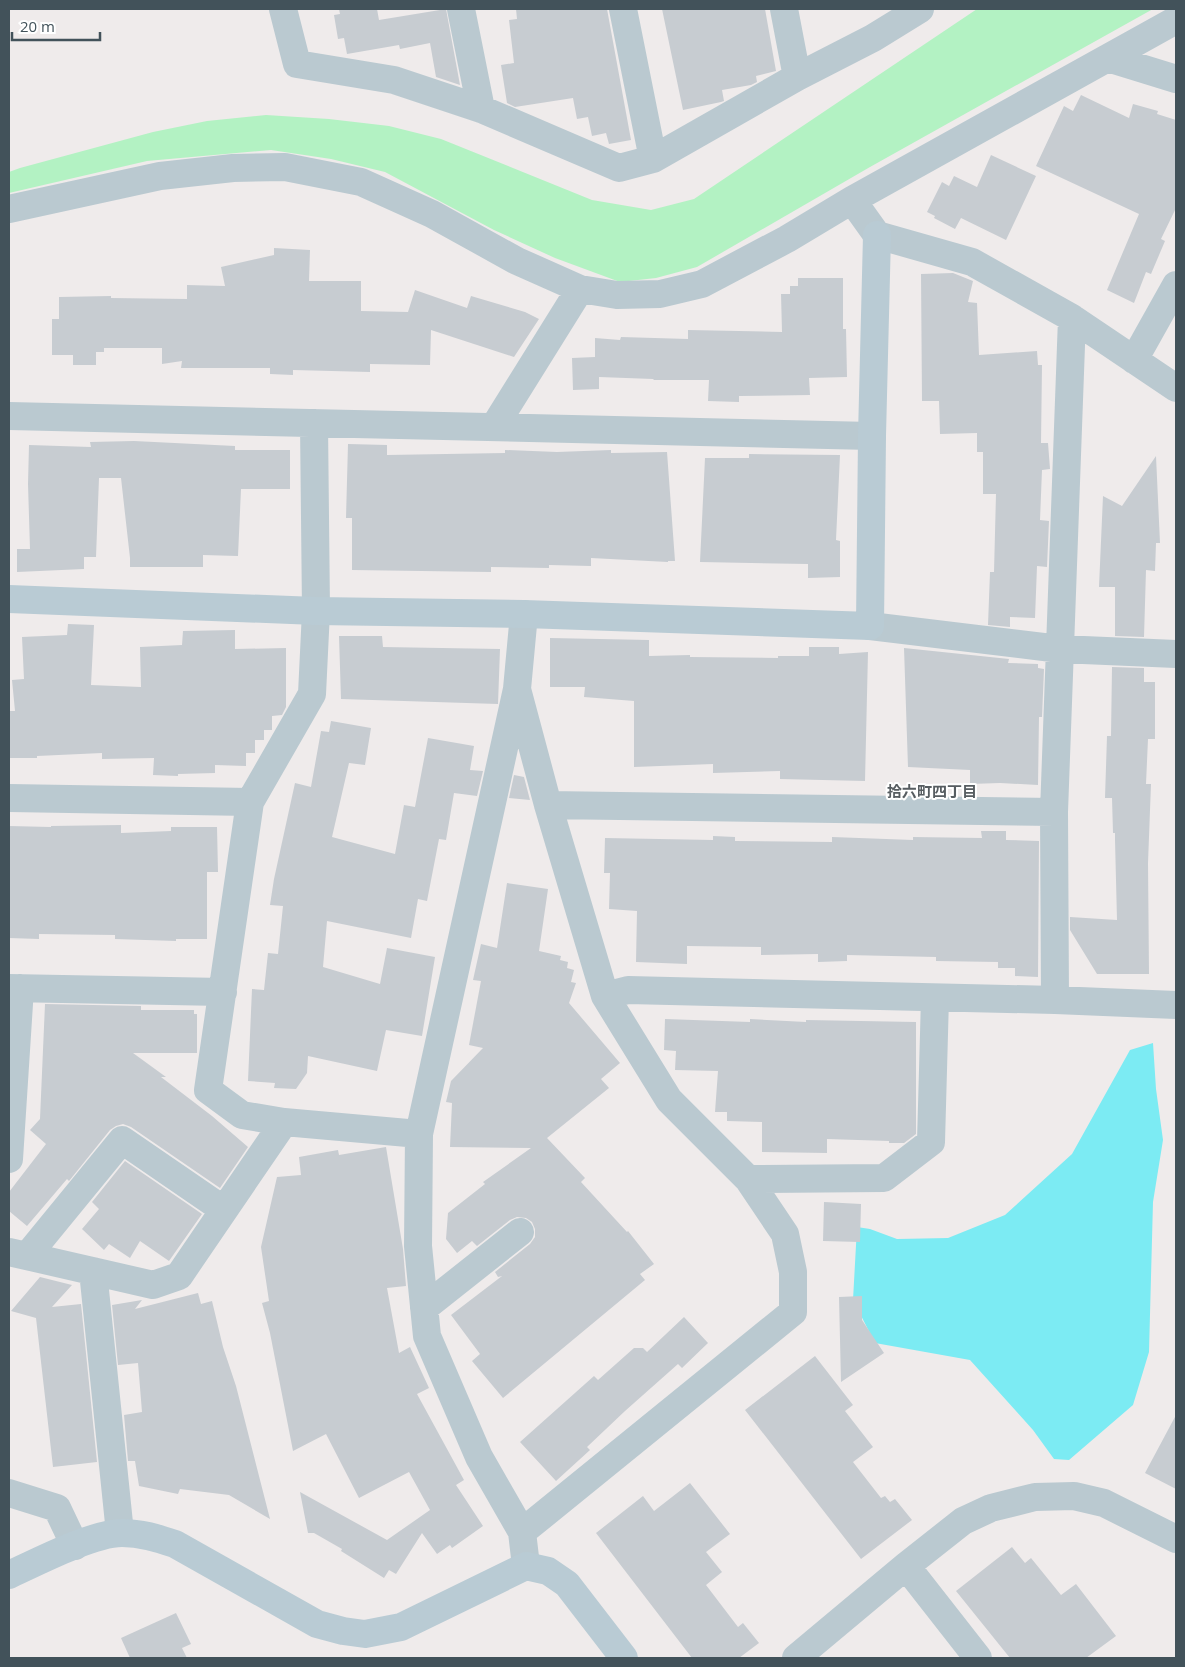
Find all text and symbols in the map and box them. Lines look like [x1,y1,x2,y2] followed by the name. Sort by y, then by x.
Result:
[12,10,100,42] scale bar
[20,16,55,36] text: 20 m
[887,781,977,801] district label: 拾六町四丁目

